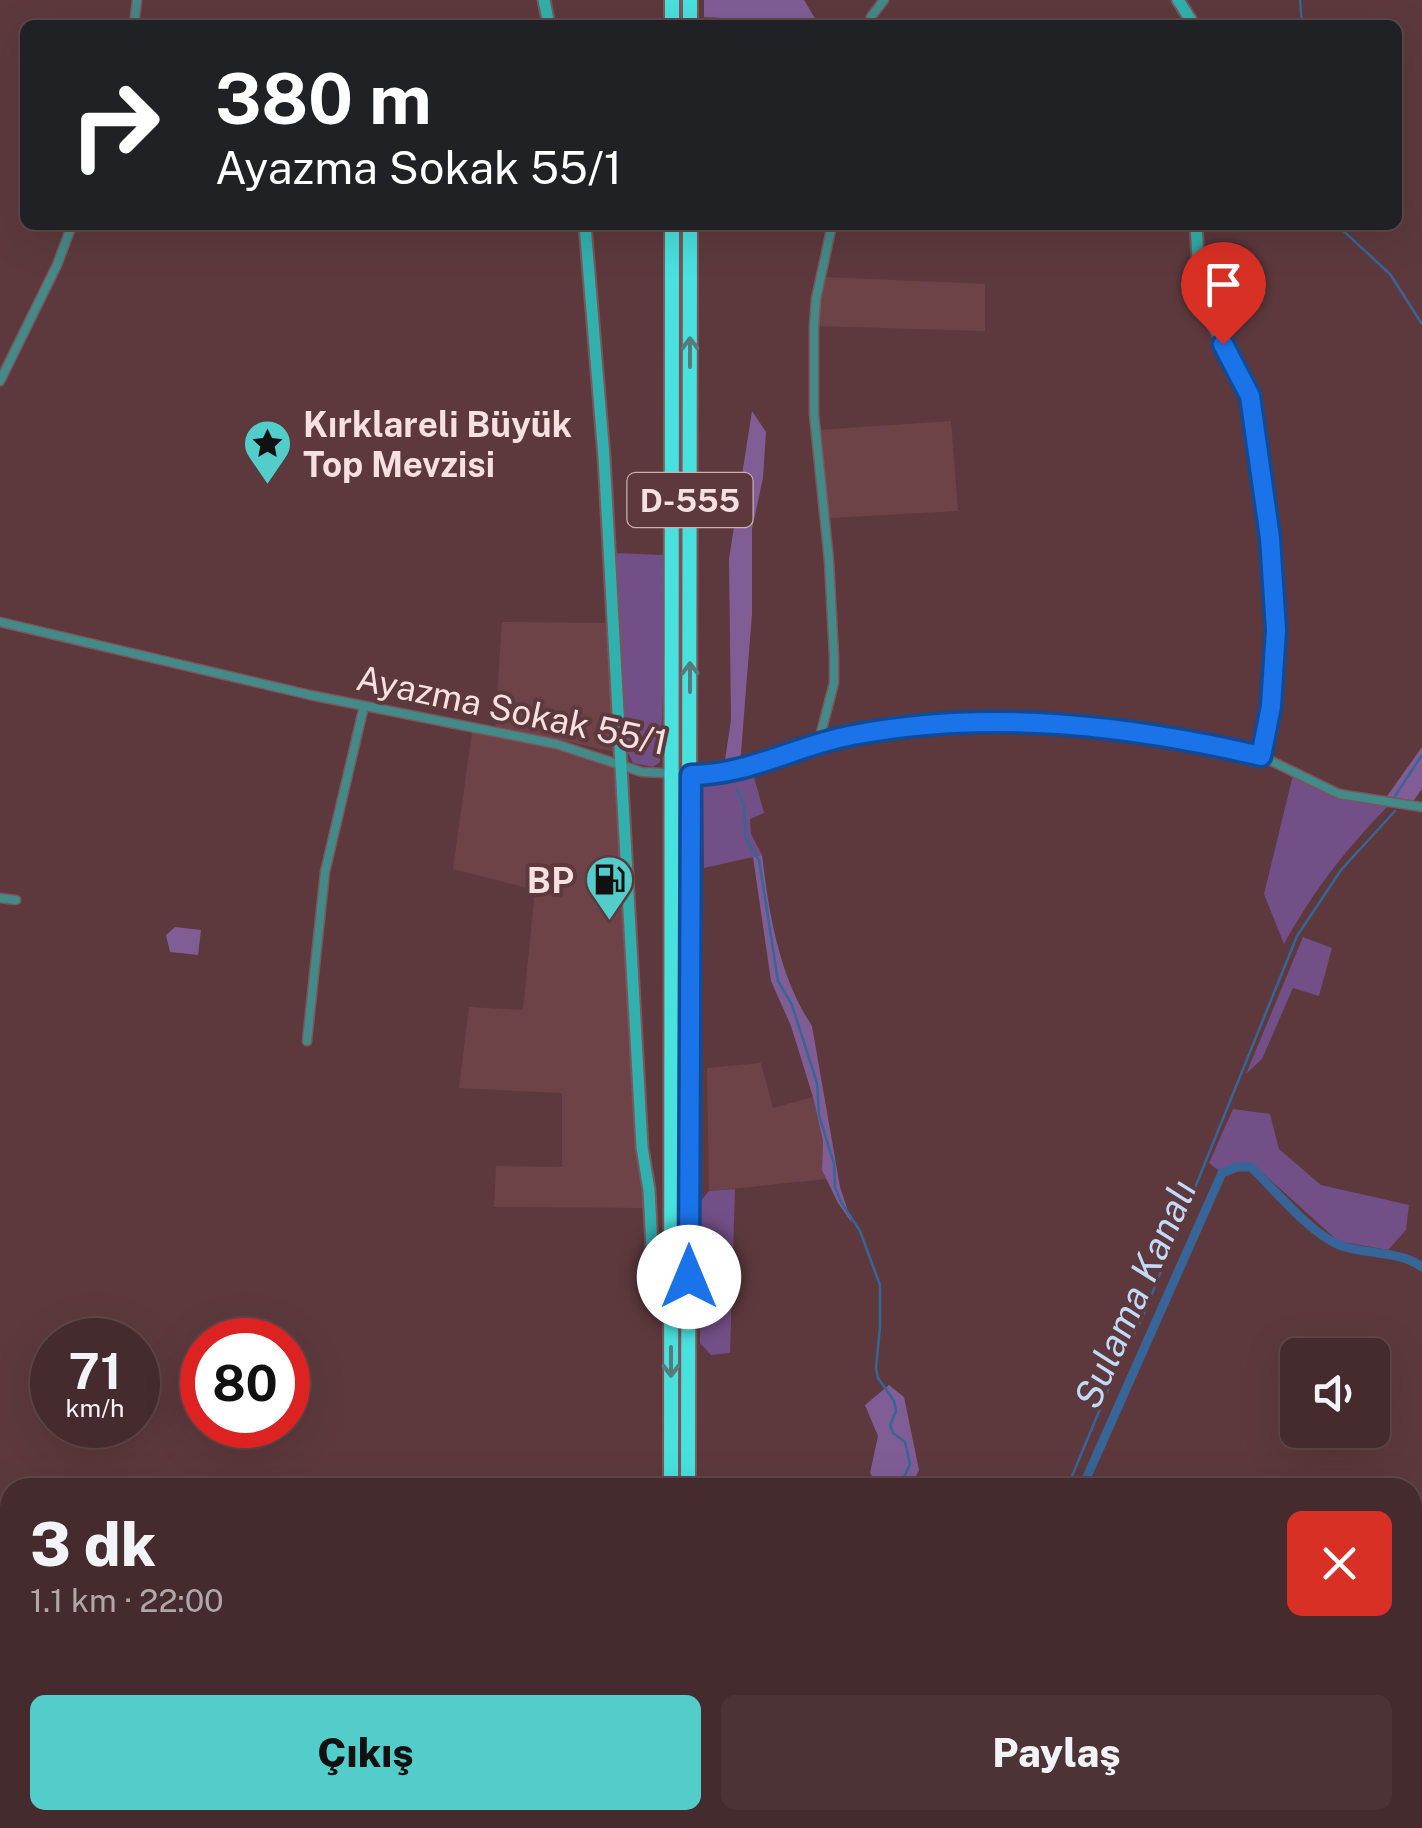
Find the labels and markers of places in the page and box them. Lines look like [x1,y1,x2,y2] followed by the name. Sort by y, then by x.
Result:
[1181,242,1266,345] pin
[303,404,572,485] place label: Kırklareli Büyük Top Mevzisi
[242,418,294,486] place icon: Kırklareli Büyük Top Mevzisi
[583,854,635,922] fuel station icon: BP
[527,860,574,901] place label: BP

